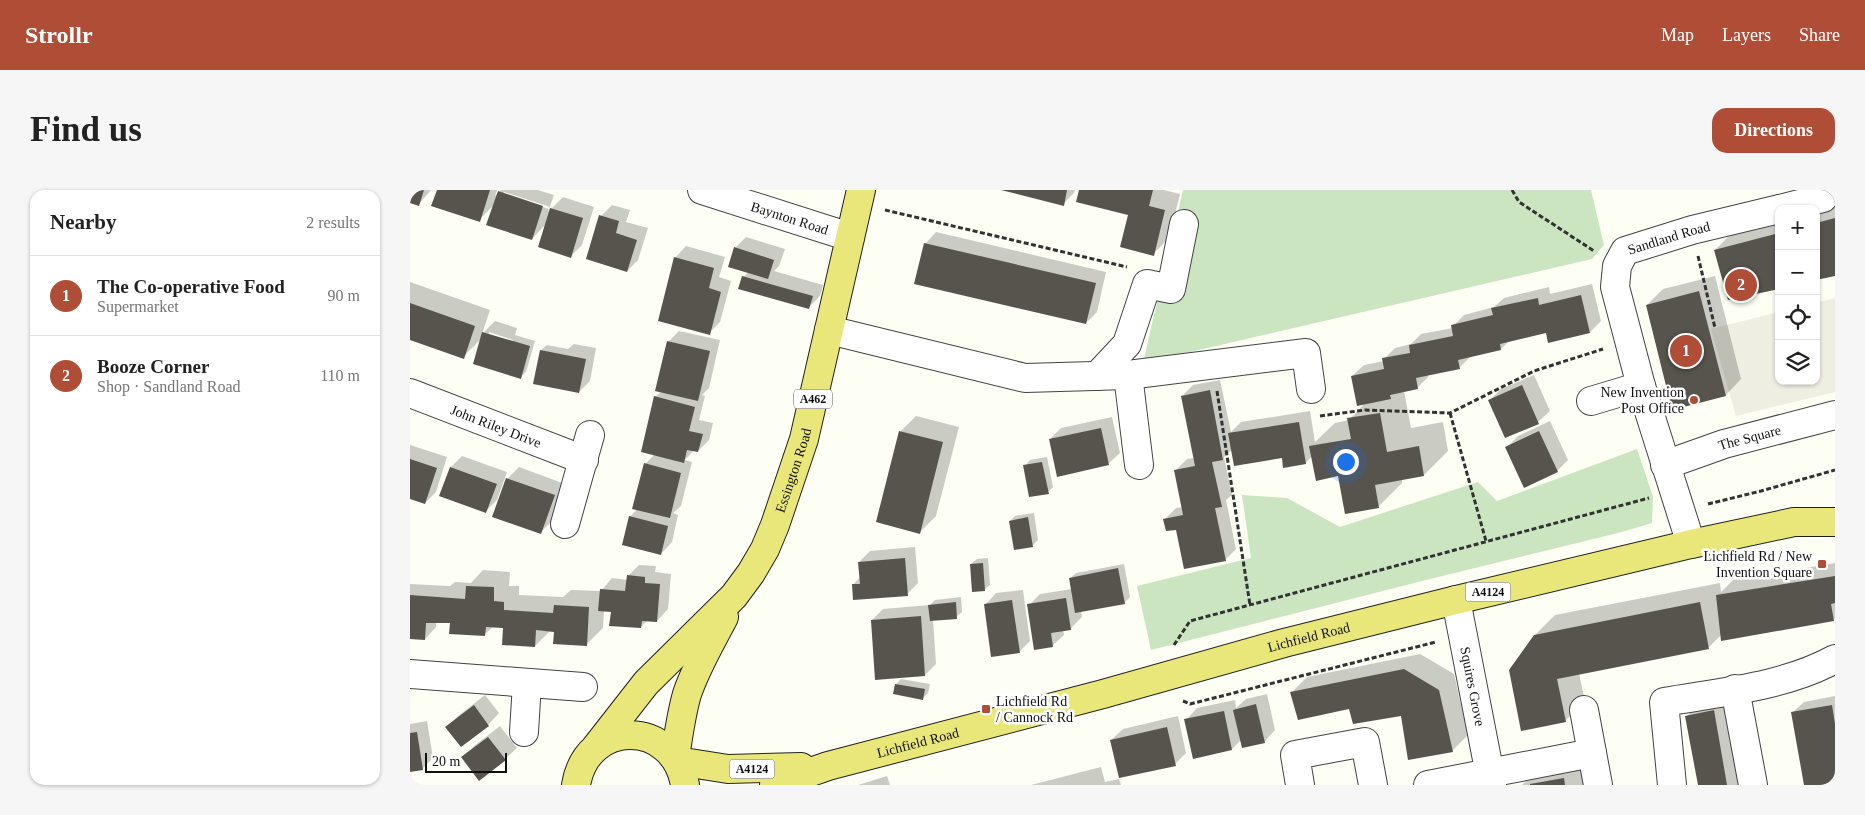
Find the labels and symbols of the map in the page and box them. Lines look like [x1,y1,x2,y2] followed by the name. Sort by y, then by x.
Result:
[749,199,830,238] street label: Baynton Road
[1626,219,1712,258] street label: Sandland Road
[1725,266,1757,304] pin: 2
[1670,332,1702,370] pin: 1
[1600,385,1684,416] place label: New Invention Post Office
[794,390,832,408] road number: A462
[1688,394,1700,406] marker: New Invention Post Office
[448,402,543,451] street label: John Riley Drive
[1716,422,1783,453] street label: The Square
[773,427,814,515] street label: Essington Road
[1333,449,1359,475] your location
[1704,549,1813,580] place label: Lichfield Rd / New Invention Square
[1816,558,1828,570] marker: Lichfield Rd / New Invention Square
[1466,582,1510,602] road number: A4124
[1266,620,1352,655] street label: Lichfield Road
[1457,646,1487,727] street label: Squires Grove
[996,694,1073,725] place label: Lichfield Rd / Cannock Rd
[980,703,992,715] marker: Lichfield Rd / Cannock Rd
[875,725,961,761] street label: Lichfield Road
[425,750,508,773] scale bar
[730,760,774,778] road number: A4124

